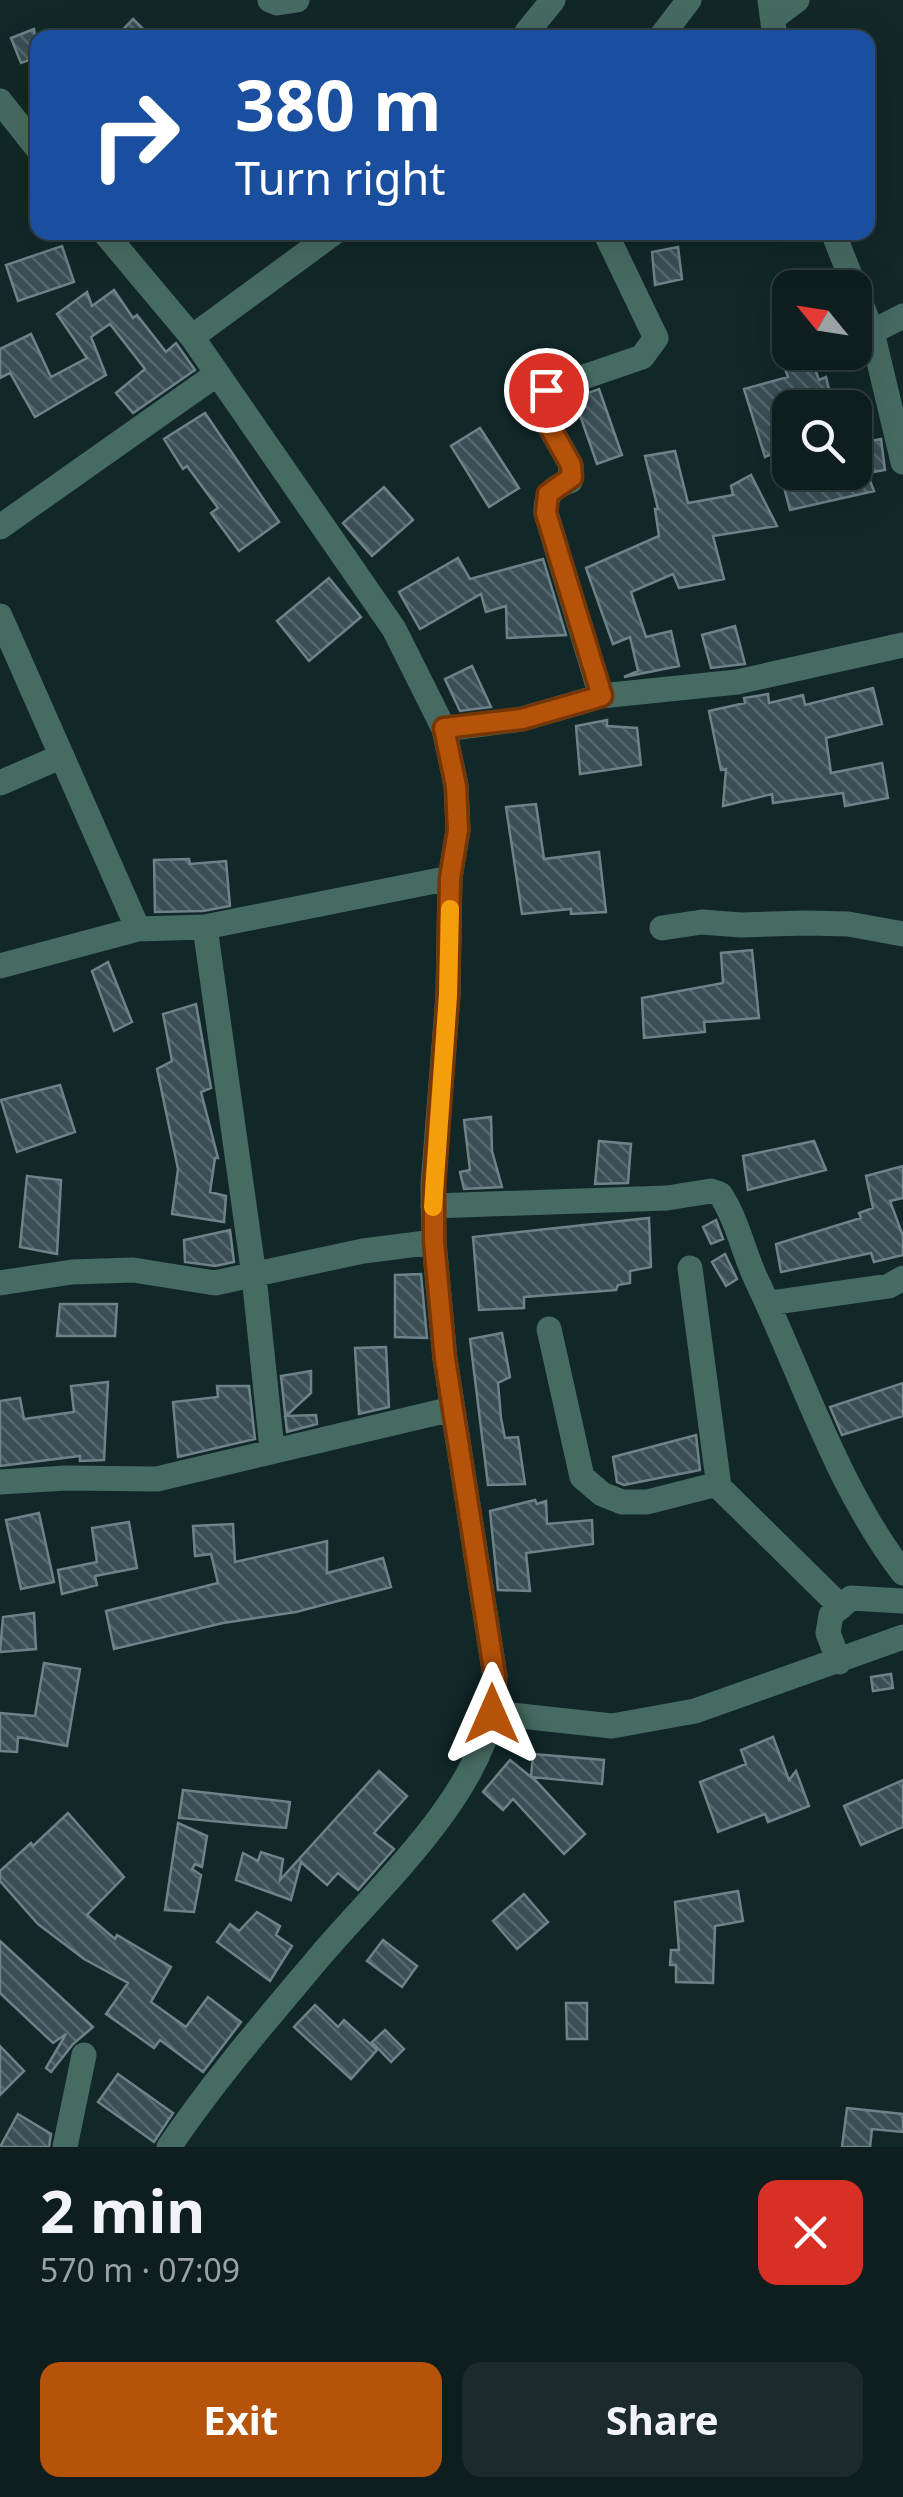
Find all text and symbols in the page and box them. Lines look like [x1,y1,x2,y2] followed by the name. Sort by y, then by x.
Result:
[235,56,442,152] text: 380 m
[70,70,200,200] icon: right
[235,147,446,208] text: Turn right
[772,270,872,370] north arrow
[772,270,872,490] map controls
[504,348,589,433] pin
[519,363,574,418] icon: arrive
[772,390,872,490] button: search
[440,1662,544,1766] position arrow
[40,2169,205,2251] text: 2 min
[758,2180,863,2285] button: close
[40,2248,240,2291] text: 570 m · 07:09
[40,2362,442,2477] button: Exit
[462,2362,863,2477] button: Share

